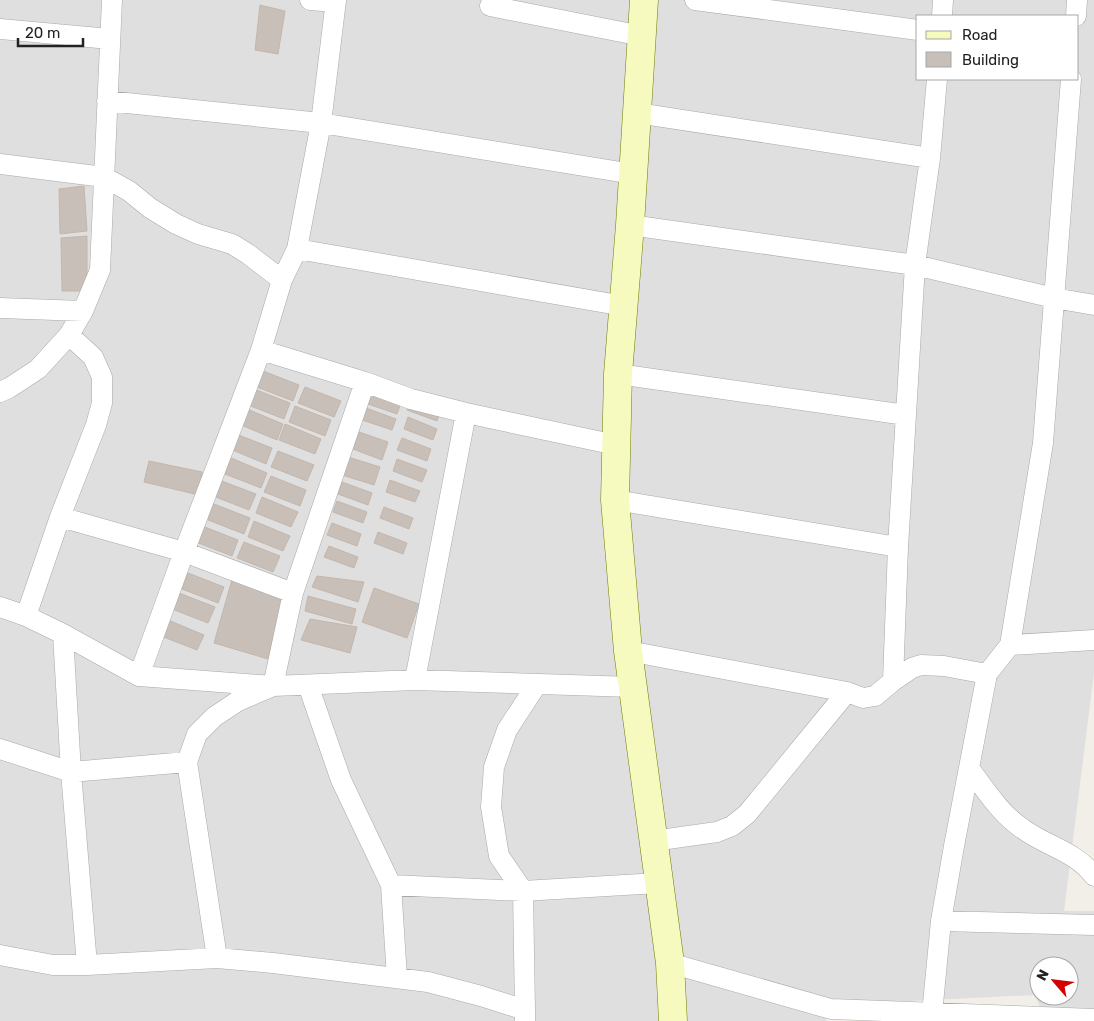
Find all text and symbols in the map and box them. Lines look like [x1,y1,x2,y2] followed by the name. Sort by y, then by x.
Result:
[18,15,82,47] scale bar
[916,15,1079,80] legend
[25,24,60,42] text: 20 m
[962,26,998,44] text: Road
[962,51,1019,69] text: Building
[1029,956,1079,1006] north arrow
[1033,967,1053,984] text: N

